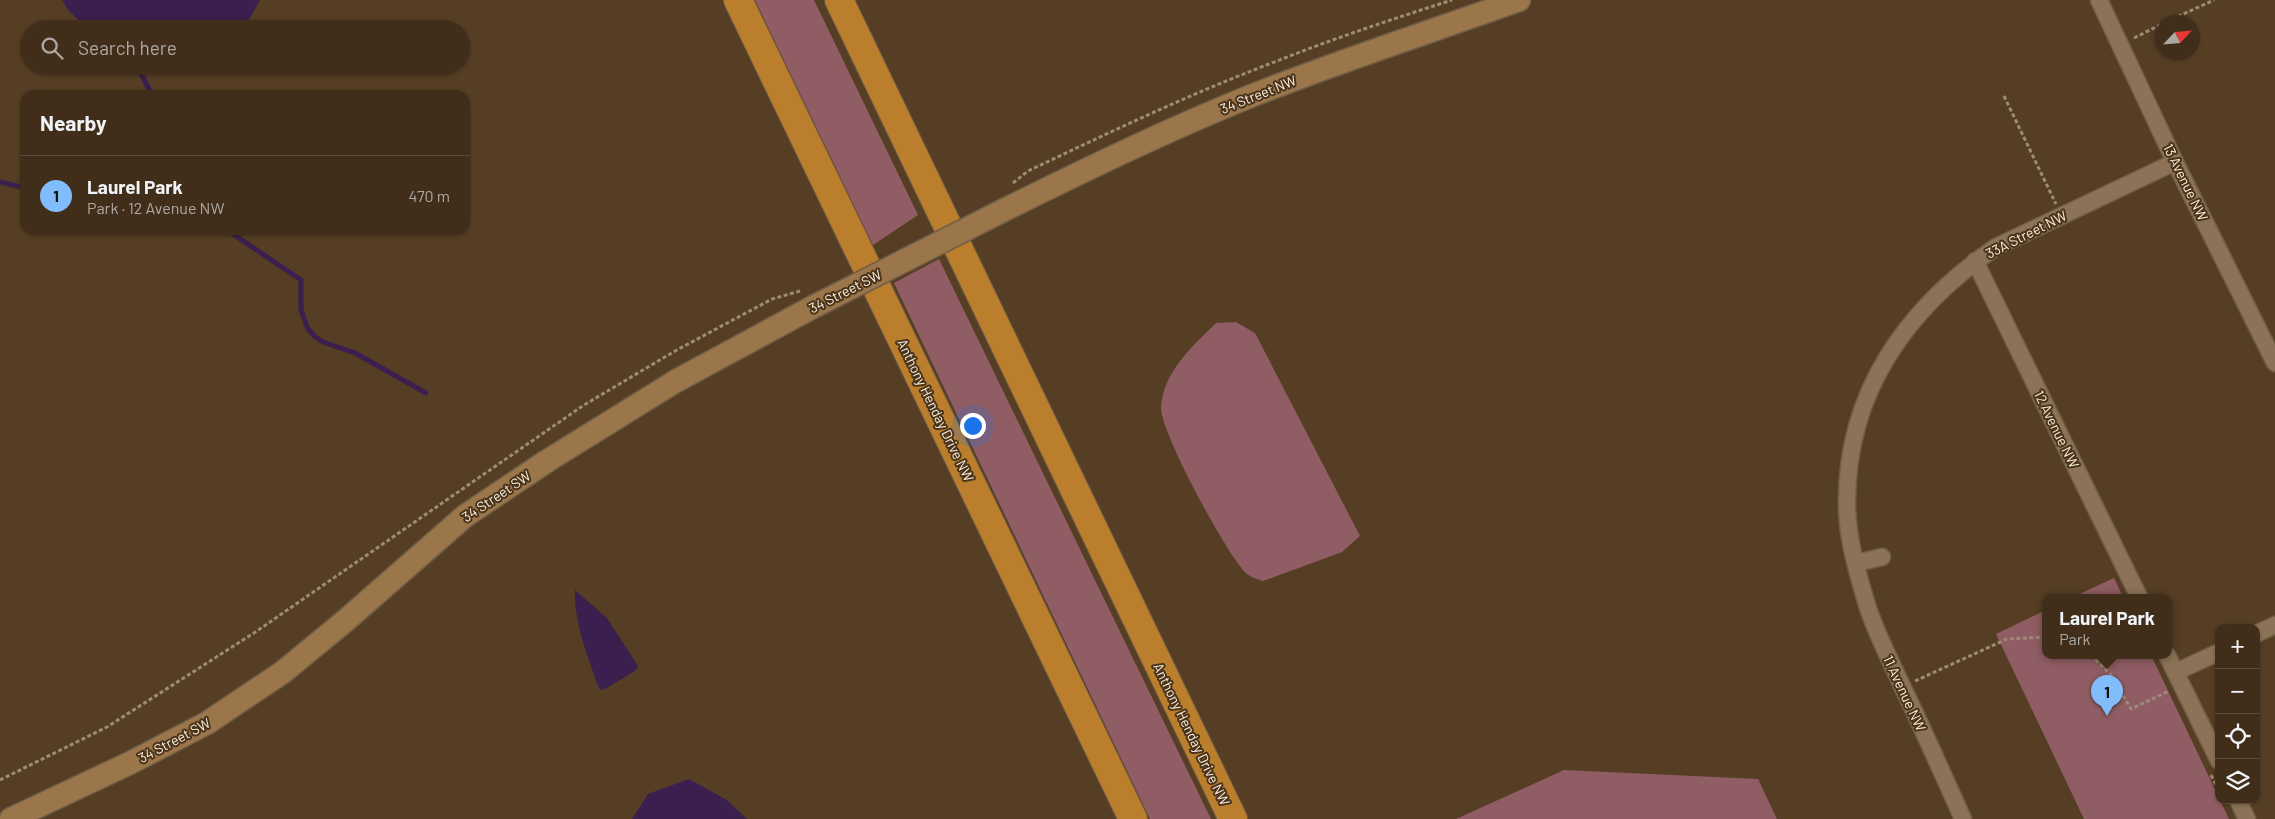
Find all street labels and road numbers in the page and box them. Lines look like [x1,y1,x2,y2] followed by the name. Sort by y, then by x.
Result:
[1217,71,1299,117] street label: 34 Street NW
[2160,141,2212,223] street label: 13 Avenue NW
[1983,206,2069,262] street label: 33A Street NW
[806,265,884,317] street label: 34 Street SW
[894,336,978,484] street label: Anthony Henday Drive NW
[2031,387,2083,471] street label: 12 Avenue NW
[458,467,534,525] street label: 34 Street SW
[1880,652,1930,734] street label: 11 Avenue NW
[1150,660,1234,808] street label: Anthony Henday Drive NW
[135,714,213,766] street label: 34 Street SW

